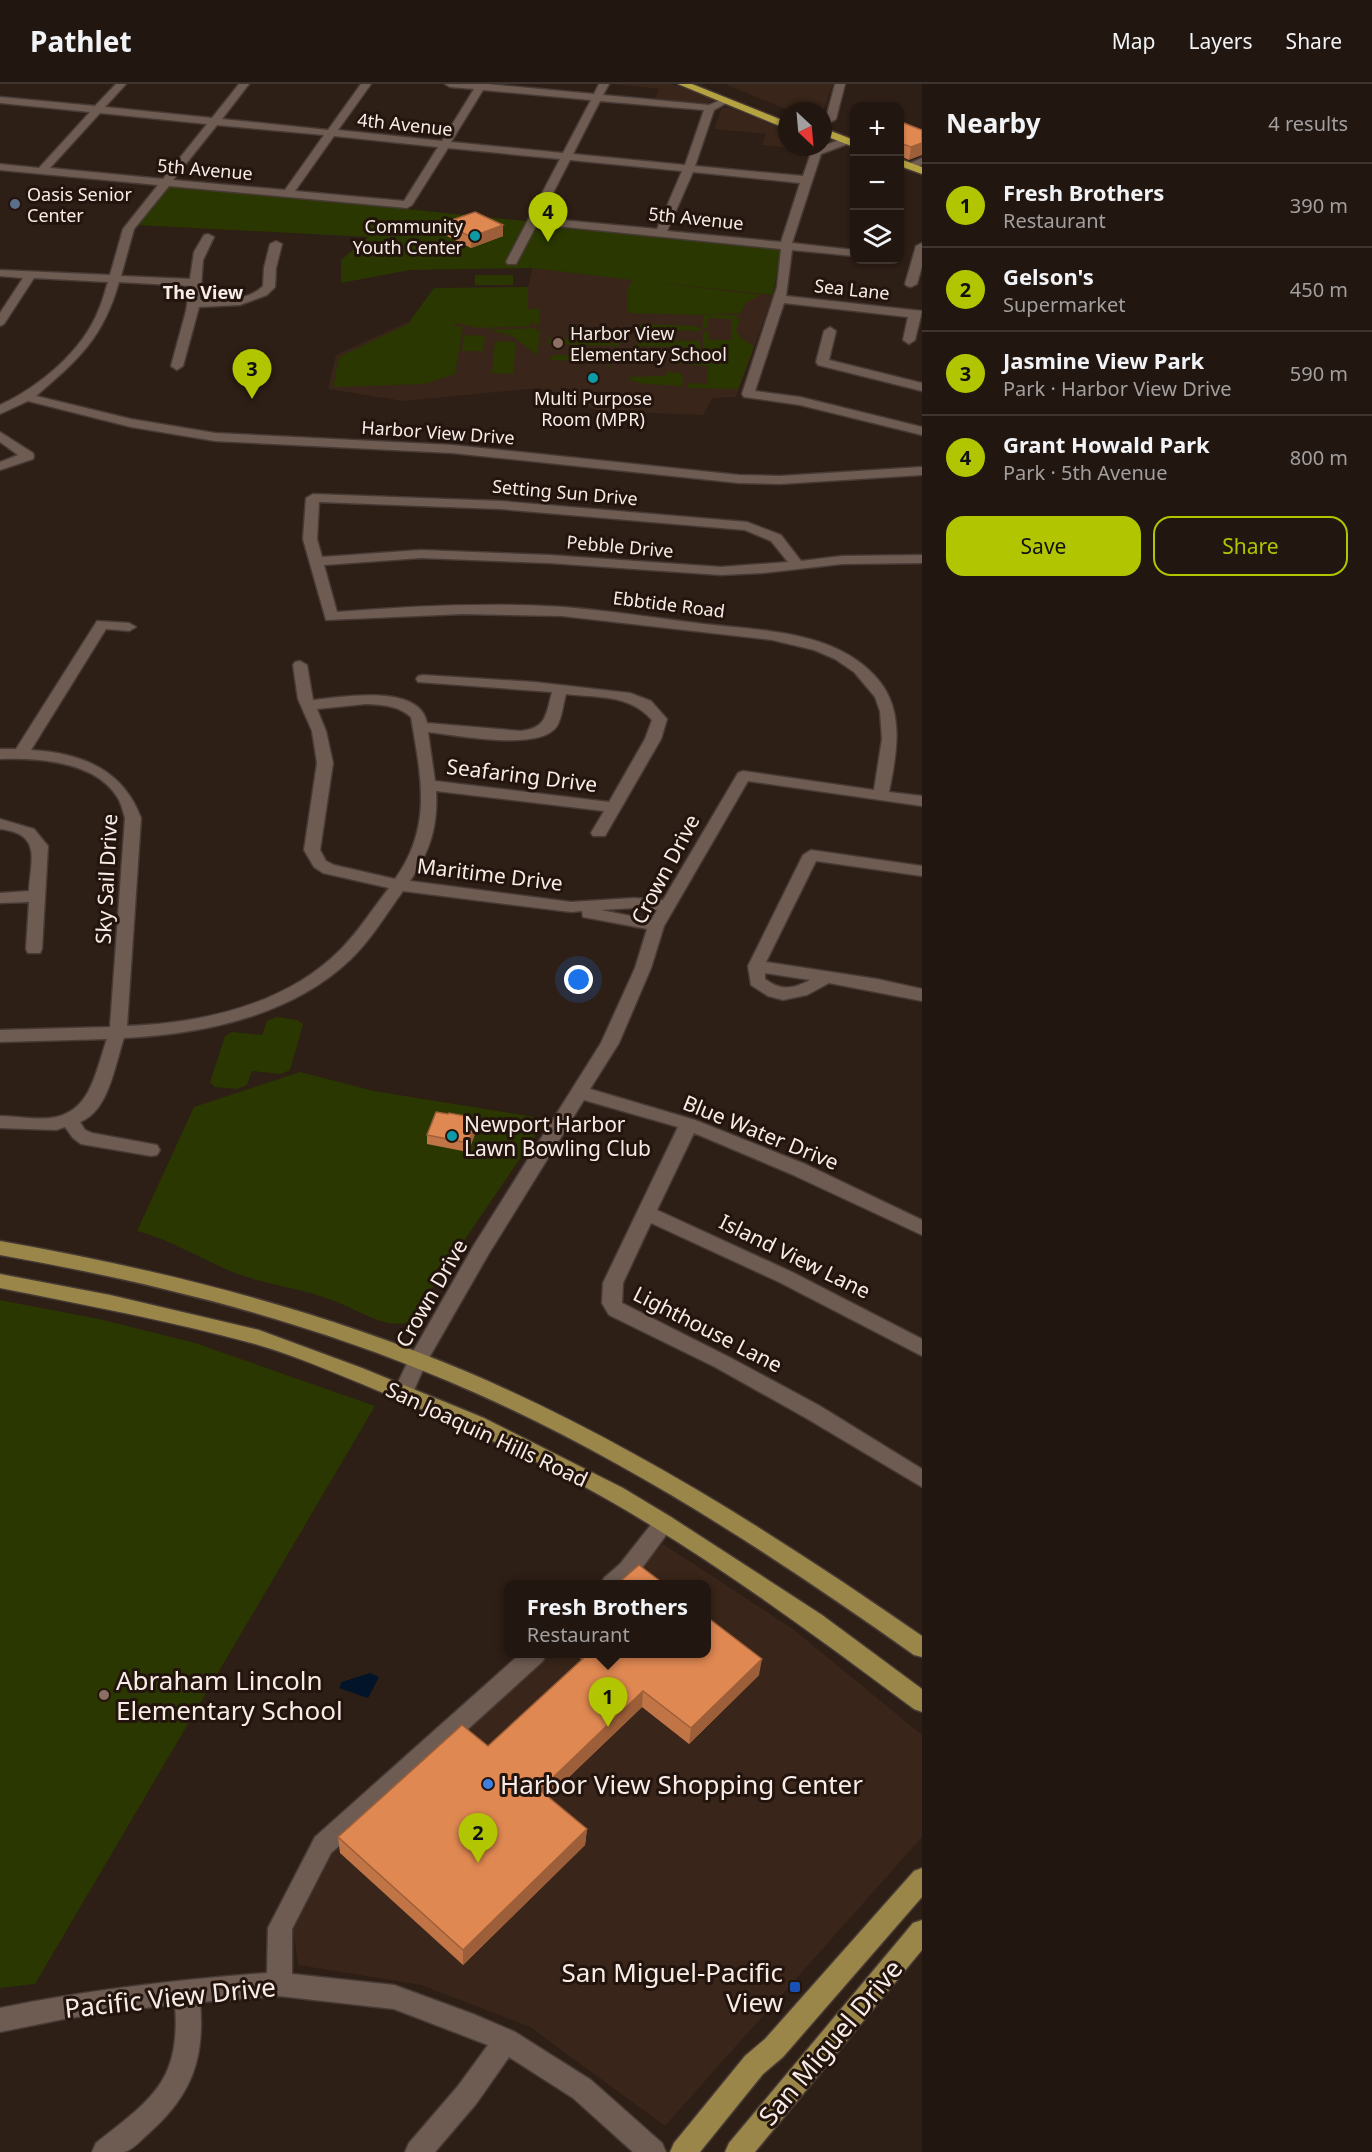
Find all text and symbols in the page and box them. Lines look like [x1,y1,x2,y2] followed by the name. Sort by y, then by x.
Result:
[30,22,132,60] text: Pathlet
[1112,27,1156,55] text: Map
[1189,27,1253,55] text: Layers
[1286,27,1342,55] text: Share
[778,102,832,156] north arrow
[850,102,904,264] map controls
[850,102,904,156] button: +
[946,105,1041,141] text: Nearby
[356,107,454,141] street label: 4th Avenue
[1268,110,1348,137] text: 4 results
[156,153,254,185] street label: 5th Avenue
[850,156,904,210] button: −
[1003,177,1164,207] text: Fresh Brothers
[27,182,132,227] place label: Oasis Senior Center
[528,192,568,242] pin: 4
[960,192,971,219] text: 1
[1290,192,1348,219] text: 390 m
[8,197,22,211] marker: Oasis Senior Center
[647,201,745,235] street label: 5th Avenue
[1003,207,1106,234] text: Restaurant
[850,210,904,264] button: layers
[353,214,464,259] place label: Community Youth Center
[468,229,482,243] marker: Community Youth Center
[1003,261,1094,291] text: Gelson's
[813,273,891,305] street label: Sea Lane
[960,276,971,303] text: 2
[1290,276,1348,303] text: 450 m
[163,280,244,304] district label: The View
[1003,291,1126,318] text: Supermarket
[570,321,727,366] place label: Harbor View Elementary School
[551,336,565,350] marker: Harbor View Elementary School
[1003,345,1204,375] text: Jasmine View Park
[232,350,272,399] pin: 3
[960,360,971,387] text: 3
[1290,360,1348,387] text: 590 m
[586,371,600,385] marker: Multi Purpose Room (MPR)
[1003,375,1232,402] text: Park · Harbor View Drive
[534,386,652,431] place label: Multi Purpose Room (MPR)
[361,415,515,449] street label: Harbor View Drive
[1003,429,1210,459] text: Grant Howald Park
[960,444,971,471] text: 4
[1290,444,1348,471] text: 800 m
[1003,459,1167,486] text: Park · 5th Avenue
[491,474,639,510] street label: Setting Sun Drive
[946,516,1141,576] button: Save
[1153,516,1348,576] button: Share
[566,529,674,563] street label: Pebble Drive
[612,585,726,623] street label: Ebbtide Road
[445,752,599,798] street label: Seafaring Drive
[624,809,706,929] street label: Crown Drive
[89,813,123,945] street label: Sky Sail Drive
[415,851,565,897] street label: Maritime Drive
[564,965,593,994] your location
[679,1088,843,1176] street label: Blue Water Drive
[464,1110,651,1162] place label: Newport Harbor Lawn Bowling Club
[445,1129,459,1143] marker: Newport Harbor Lawn Bowling Club
[715,1207,875,1305] street label: Island View Lane
[389,1234,473,1352] street label: Crown Drive
[629,1279,787,1379] street label: Lighthouse Lane
[382,1375,592,1493] street label: San Joaquin Hills Road
[504,1580,711,1658] popup
[527,1591,688,1621] text: Fresh Brothers
[527,1621,630,1648] text: Restaurant
[116,1662,343,1728] place label: Abraham Lincoln Elementary School
[588,1678,628,1727] pin: 1
[97,1688,111,1702] marker: Abraham Lincoln Elementary School
[500,1766,863,1802] place label: Harbor View Shopping Center
[481,1777,495,1791] marker: Harbor View Shopping Center
[458,1814,498,1863] pin: 2
[750,1951,910,2133] street label: San Miguel Drive
[562,1954,784,2020] place label: San Miguel-Pacific View
[63,1968,277,2026] street label: Pacific View Drive
[788,1980,802,1994] marker: San Miguel-Pacific View

